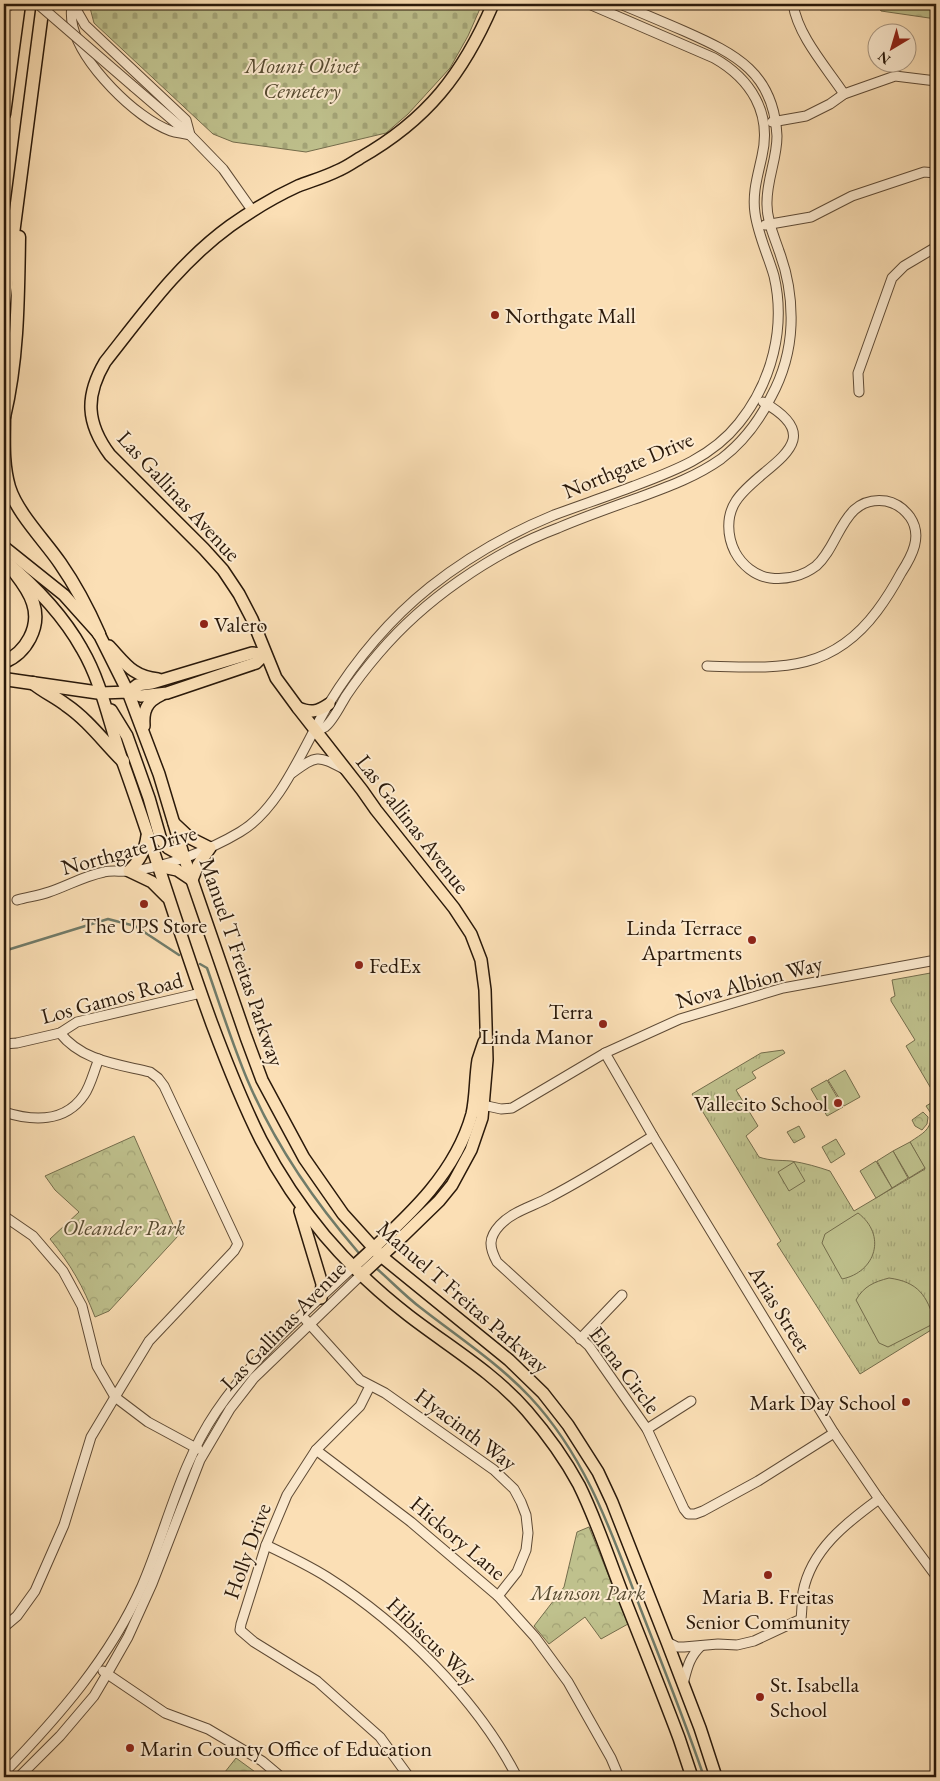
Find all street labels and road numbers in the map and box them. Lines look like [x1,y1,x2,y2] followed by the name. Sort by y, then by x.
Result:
[111,424,247,568] street label: Las Gallinas Avenue
[558,424,698,506] street label: Northgate Drive
[350,749,477,900] street label: Las Gallinas Avenue
[58,818,200,882] street label: Northgate Drive
[193,854,291,1071] street label: Manuel T Freitas Parkway
[672,948,826,1016] street label: Nova Albion Way
[38,965,187,1031] street label: Los Gamos Road
[371,1214,555,1380] street label: Manuel T Freitas Parkway
[214,1255,352,1397] street label: Las Gallinas Avenue
[742,1260,818,1358] street label: Arias Street
[583,1320,668,1420] street label: Elena Circle
[409,1381,523,1477] street label: Hyacinth Way
[404,1489,512,1587] street label: Hickory Lane
[216,1499,278,1603] street label: Holly Drive
[380,1591,484,1692] street label: Hibiscus Way

